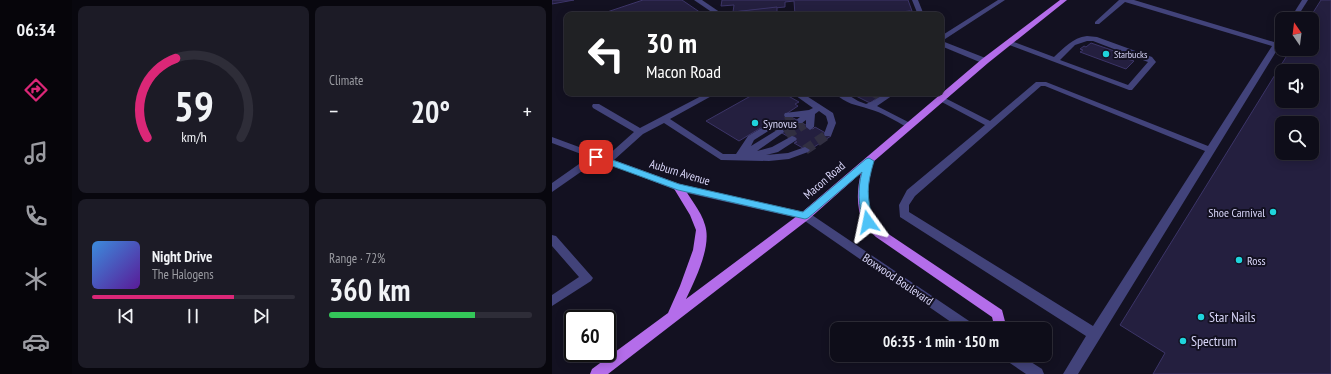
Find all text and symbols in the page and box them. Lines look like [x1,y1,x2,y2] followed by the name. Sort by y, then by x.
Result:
[1275,12,1319,56] north arrow
[1275,12,1319,160] map controls
[17,18,55,41] text: 06:34
[646,24,697,61] text: 30 m
[580,28,632,80] icon: left
[1114,48,1148,61] place label: Starbucks
[1101,49,1111,59] marker: Starbucks
[646,60,721,83] text: Macon Road
[1275,64,1319,108] button: sound
[329,72,363,89] text: Climate
[22,76,50,104] icon: directions
[174,78,213,131] text: 59
[411,92,450,131] text: 20°
[329,97,338,125] text: −
[523,97,532,125] text: +
[763,116,797,131] place label: Synovus
[1275,116,1319,160] button: search
[750,118,760,128] marker: Synovus
[181,126,206,145] text: km/h
[22,139,50,167] icon: music
[579,140,613,174] pin
[585,146,607,168] icon: arrive
[648,156,712,188] street label: Auburn Avenue
[800,158,848,202] street label: Macon Road
[847,201,889,243] position arrow
[22,202,50,230] icon: phone
[1208,205,1265,220] place label: Shoe Carnival
[1268,207,1278,217] marker: Shoe Carnival
[152,247,212,266] text: Night Drive
[329,250,385,267] text: Range · 72%
[860,250,936,308] street label: Boxwood Boulevard
[1247,253,1266,268] place label: Ross
[1234,255,1244,265] marker: Ross
[22,265,50,293] icon: climate
[152,266,214,283] text: The Halogens
[329,270,410,309] text: 360 km
[115,305,137,327] icon: previous
[182,305,204,327] icon: pause
[250,305,272,327] icon: next
[1209,308,1256,326] place label: Star Nails
[564,310,616,362] speed limit sign: 60
[1196,312,1206,322] marker: Star Nails
[22,328,50,356] icon: car
[883,332,999,351] text: 06:35 · 1 min · 150 m
[1191,332,1237,350] place label: Spectrum
[1178,336,1188,346] marker: Spectrum

